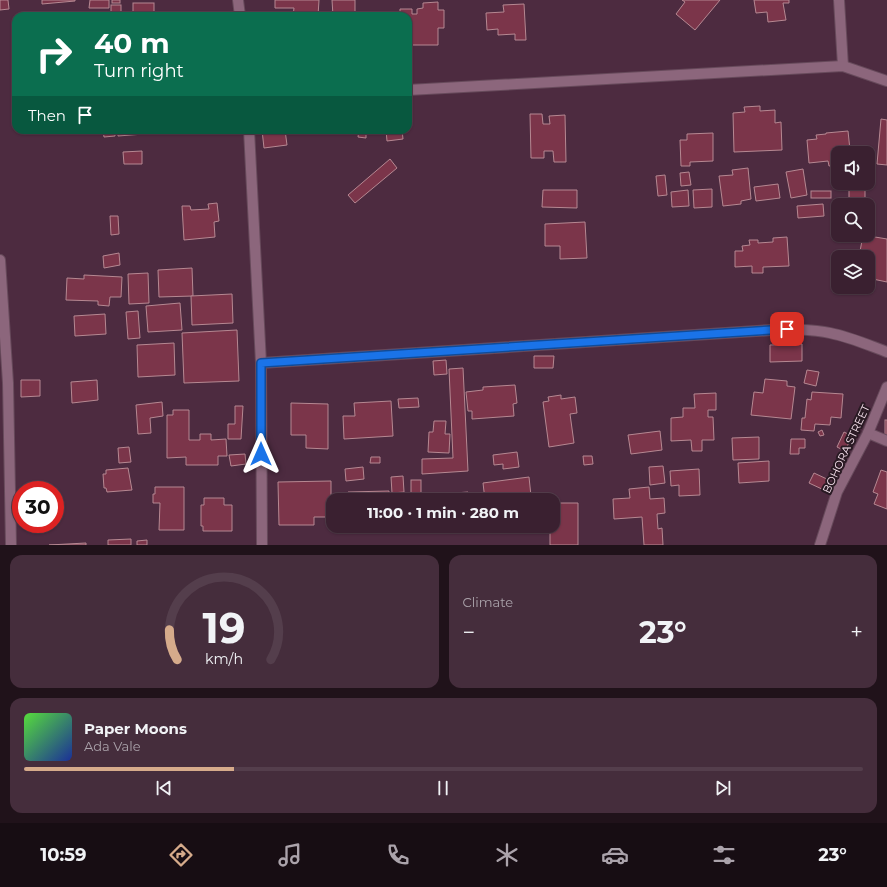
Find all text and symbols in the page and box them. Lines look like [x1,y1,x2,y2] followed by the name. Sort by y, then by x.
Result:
[94,26,170,60] text: 40 m
[28,28,80,80] icon: right
[94,60,184,82] text: Turn right
[74,104,96,126] icon: arrive
[28,106,66,125] text: Then
[831,146,875,294] map controls
[831,146,875,190] button: sound
[831,198,875,242] button: search
[831,250,875,294] button: layers
[770,312,804,346] pin
[776,318,798,340] icon: arrive
[819,402,873,496] street label: BOHORA STREET
[240,433,282,475] position arrow
[12,481,64,533] speed limit sign: 30
[367,503,519,522] text: 11:00 · 1 min · 280 m
[463,594,513,610] text: Climate
[203,602,246,652] text: 19
[639,614,687,651] text: 23°
[463,619,475,646] text: −
[850,619,863,646] text: +
[205,649,243,667] text: km/h
[84,719,187,738] text: Paper Moons
[84,738,141,754] text: Ada Vale
[153,777,175,799] icon: previous
[432,777,454,799] icon: pause
[712,777,734,799] icon: next
[167,841,195,869] icon: directions
[276,841,304,869] icon: music
[384,841,412,869] icon: phone
[493,841,521,869] icon: climate
[601,841,629,869] icon: car
[710,841,738,869] icon: filters
[40,844,86,866] text: 10:59
[818,844,847,866] text: 23°

